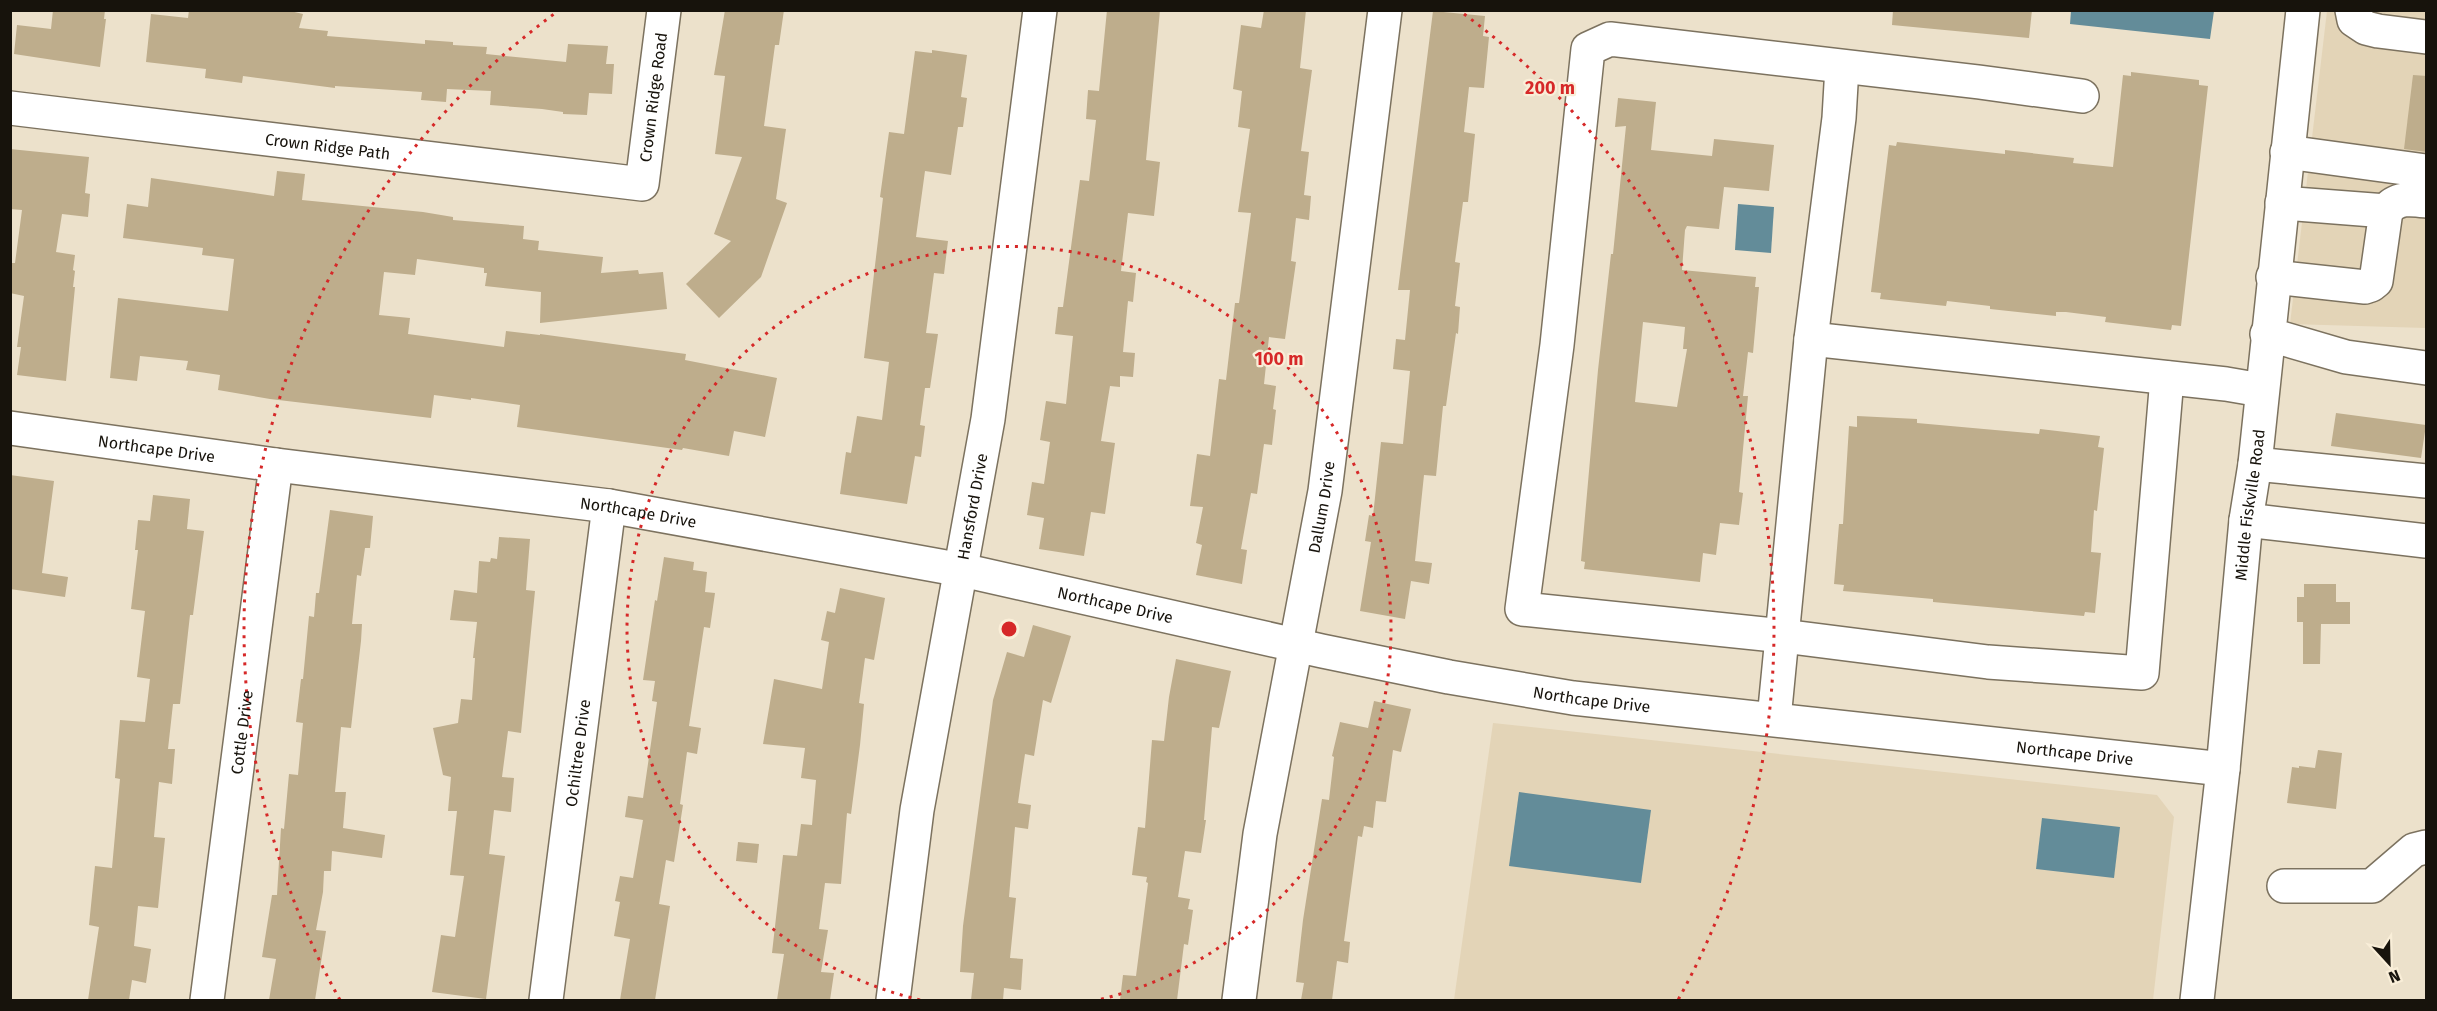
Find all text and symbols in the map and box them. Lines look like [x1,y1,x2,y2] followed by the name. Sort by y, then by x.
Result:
[635,31,671,163] street label: Crown Ridge Road
[1525,77,1575,99] text: 200 m
[264,129,391,163] street label: Crown Ridge Path
[1255,348,1303,370] text: 100 m
[2231,428,2268,582] street label: Middle Fiskville Road
[97,431,216,466] street label: Northcape Drive
[953,452,991,561] street label: Hansford Drive
[1304,460,1338,555] street label: Dallum Drive
[579,493,698,531] street label: Northcape Drive
[1056,582,1175,627] street label: Northcape Drive
[999,619,1019,639] centre of rings
[1532,682,1651,716] street label: Northcape Drive
[227,689,256,775] street label: Cottle Drive
[561,698,594,808] street label: Ochiltree Drive
[2015,737,2134,769] street label: Northcape Drive
[2359,933,2419,993] north arrow
[2386,966,2403,987] text: N

